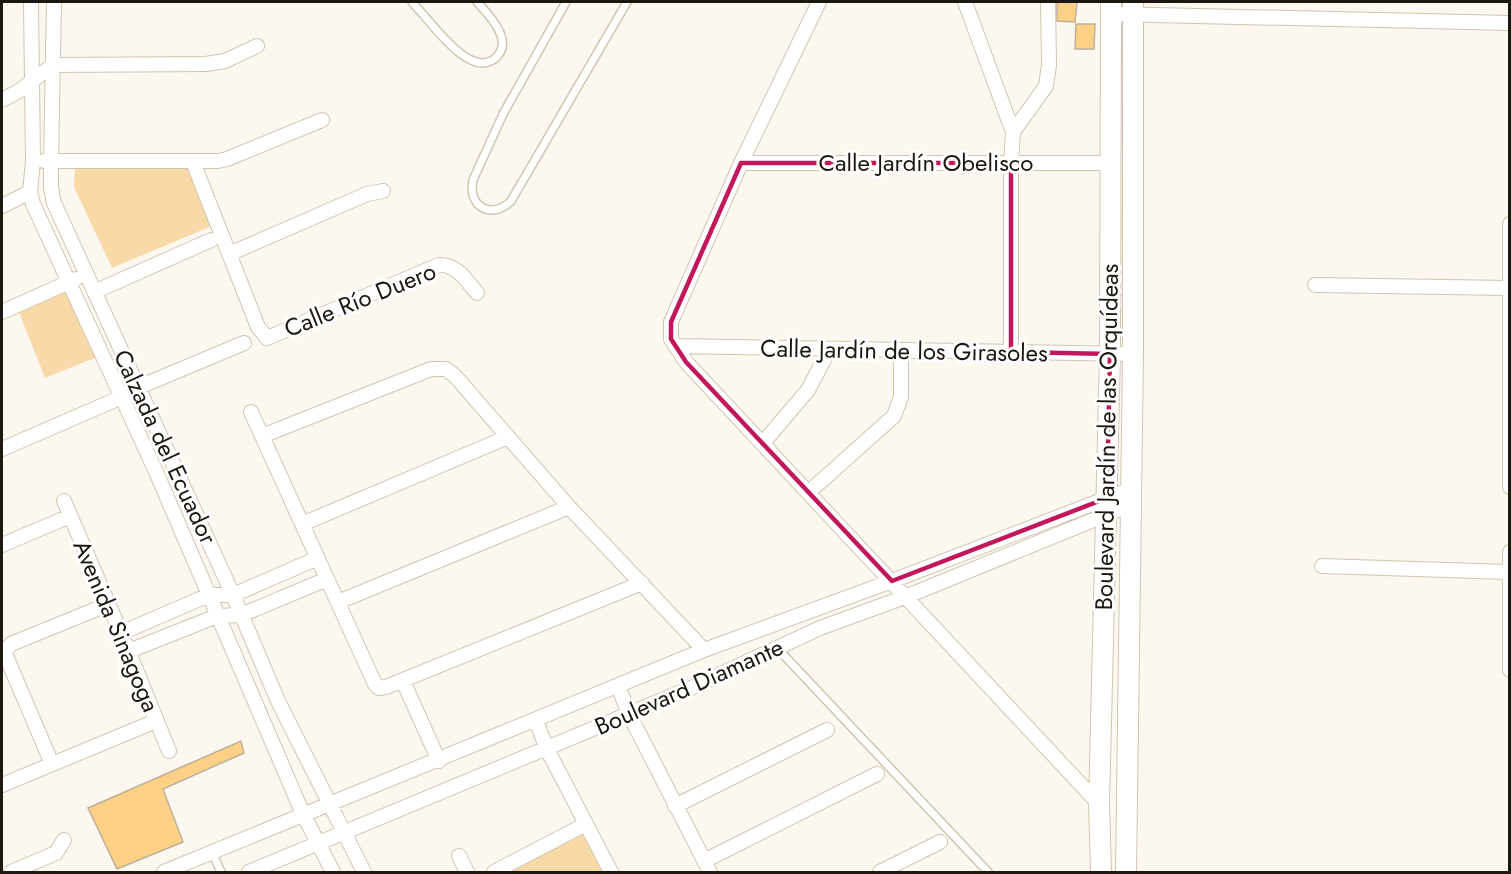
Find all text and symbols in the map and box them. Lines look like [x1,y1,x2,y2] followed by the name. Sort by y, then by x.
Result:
[819,145,1033,180] street label: Calle Jardín Obelisco
[279,253,441,346] street label: Calle Río Duero
[1086,263,1127,611] street label: Boulevard Jardín de las Orquídeas
[760,330,1048,371] street label: Calle Jardín de los Girasoles
[105,344,226,551] street label: Calzada del Ecuador
[64,534,169,717] street label: Avenida Sinagoga
[589,629,789,744] street label: Boulevard Diamante

